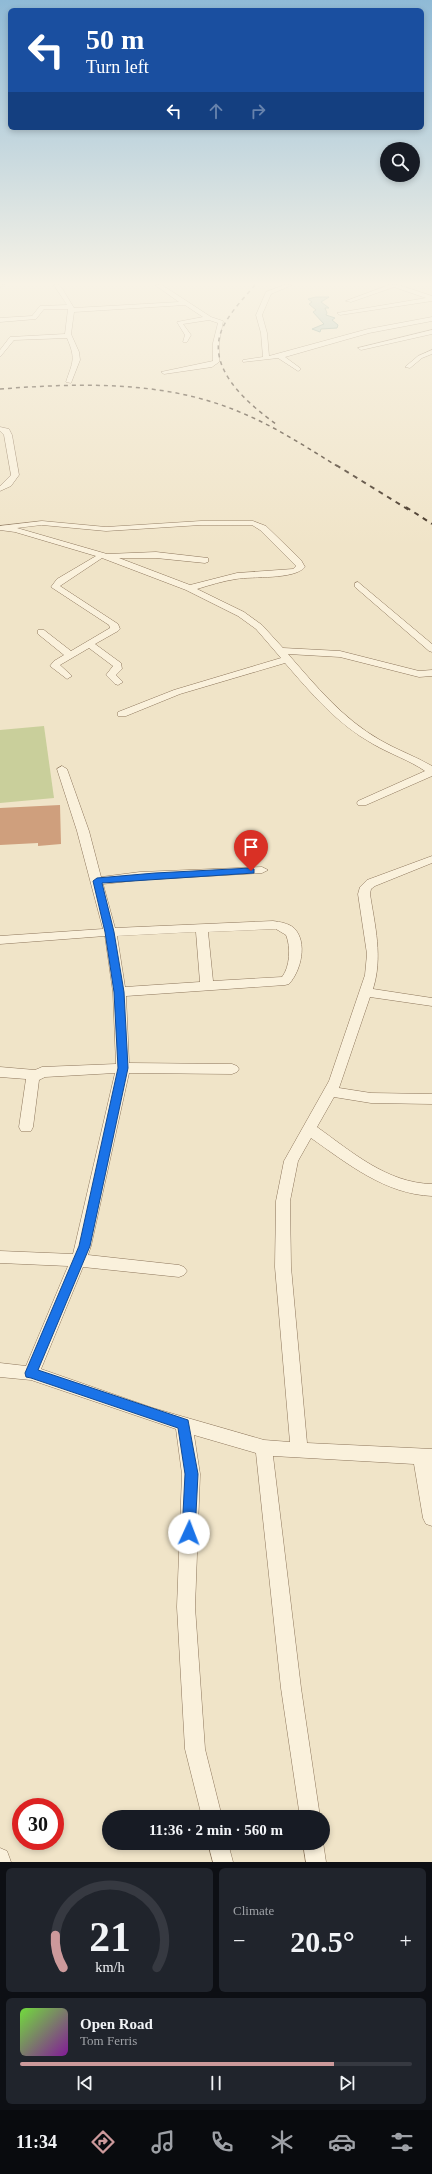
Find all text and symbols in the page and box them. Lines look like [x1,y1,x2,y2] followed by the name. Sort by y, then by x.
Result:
[20,24,72,76] icon: left
[86,24,144,55] text: 50 m
[86,57,149,77] text: Turn left
[163,100,185,122] icon: left
[205,100,227,122] icon: ahead
[247,100,269,122] icon: right
[380,142,420,182] map controls
[380,142,420,182] button: search
[234,830,268,871] pin
[240,836,262,858] icon: arrive
[168,1512,210,1554] position arrow
[12,1798,64,1850] speed limit sign: 30
[149,1822,283,1838] text: 11:36 · 2 min · 560 m
[233,1903,274,1918] text: Climate
[89,1914,130,1960] text: 21
[290,1925,355,1958] text: 20.5°
[233,1928,245,1953] text: −
[400,1928,412,1953] text: +
[95,1959,124,1975] text: km/h
[80,2016,153,2032] text: Open Road
[80,2033,137,2048] text: Tom Ferris
[74,2072,96,2094] icon: previous
[205,2072,227,2094] icon: pause
[336,2072,358,2094] icon: next
[89,2128,117,2156] icon: directions
[149,2128,177,2156] icon: music
[208,2128,236,2156] icon: phone
[268,2128,296,2156] icon: climate
[328,2128,356,2156] icon: car
[388,2128,416,2156] icon: filters
[16,2132,57,2152] text: 11:34

